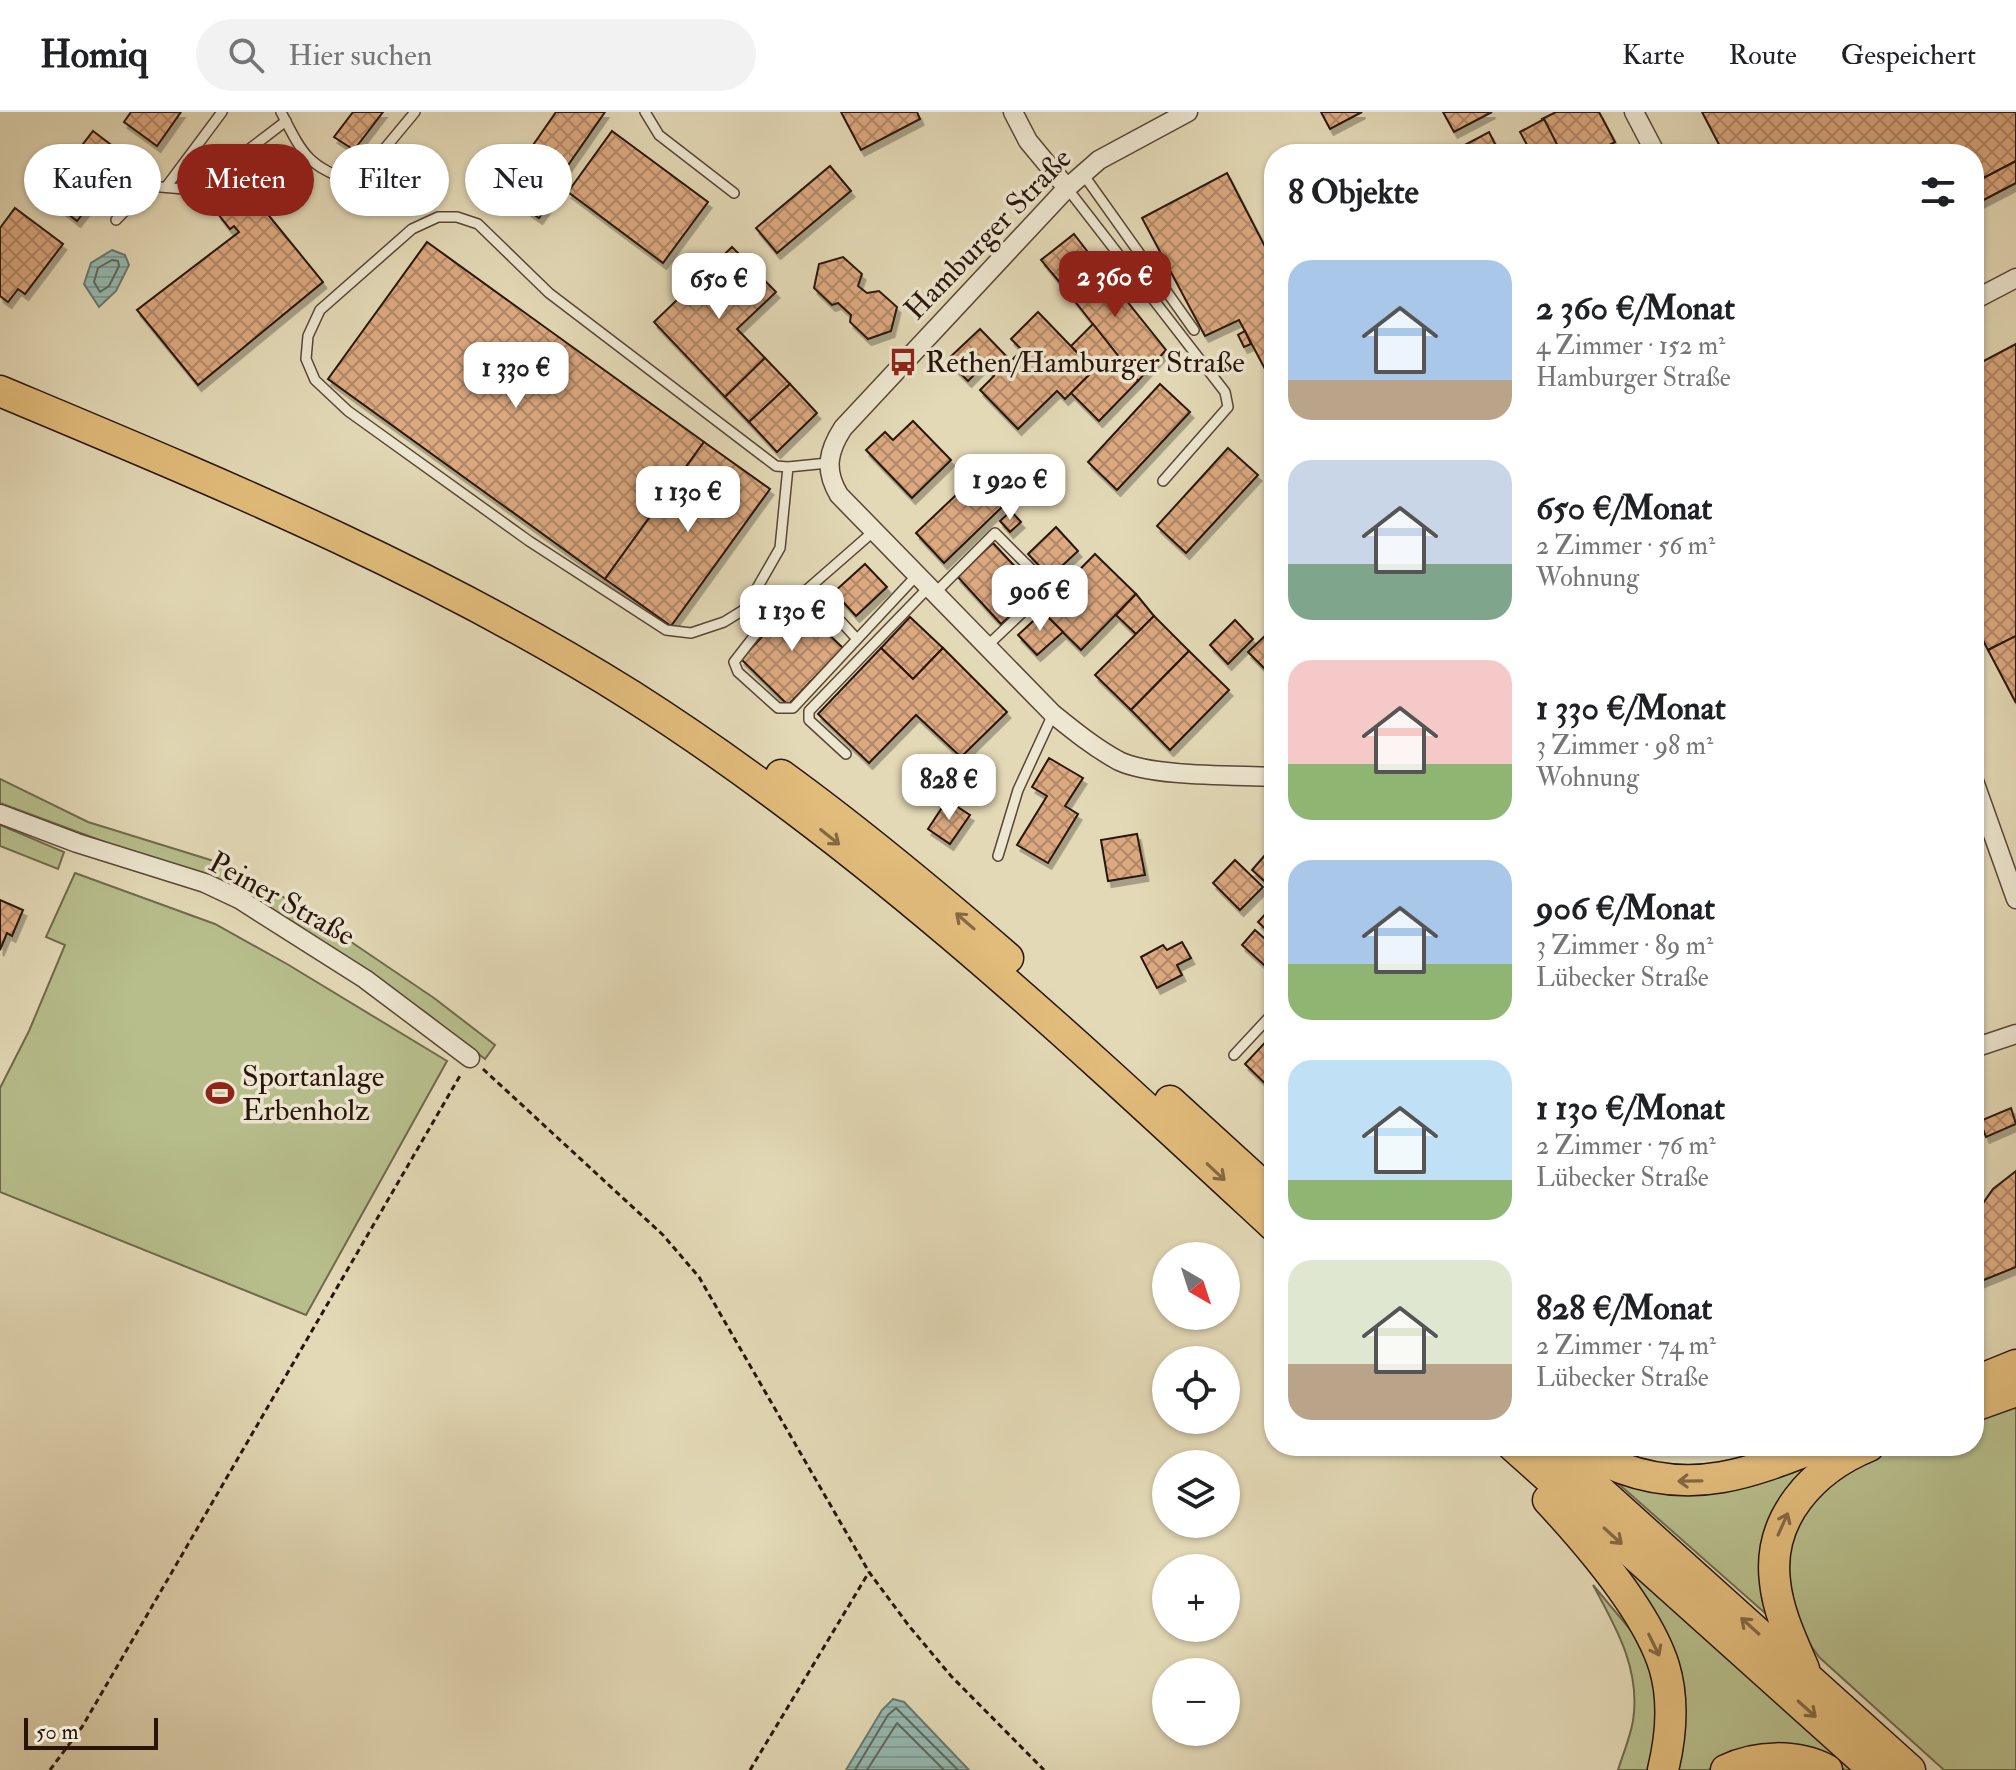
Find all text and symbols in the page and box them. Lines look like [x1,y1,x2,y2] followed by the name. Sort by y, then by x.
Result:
[196,19,756,91] search box
[40,31,148,79] text: Homiq
[224,33,268,77] icon: search
[288,37,432,74] text: Hier suchen
[1622,38,1684,73] text: Karte
[1728,38,1797,73] text: Route
[1841,38,1976,73] text: Gespeichert
[897,140,1079,328] street label: Hamburger Straße
[24,144,161,216] chip: Kaufen
[177,144,314,216] chip: Mieten
[330,144,449,216] chip: Filter
[465,144,572,216] chip: Neu
[1916,170,1960,214] icon: filters
[1288,171,1419,214] text: 8 Objekte
[1041,251,1189,319] pin: 2 360 €
[663,253,775,321] pin: 650 €
[1077,261,1153,293] text: 2 360 €
[690,263,748,295] text: 650 €
[1536,287,1735,330] text: 2 360 €/Monat
[1352,292,1448,388] icon: home
[1536,330,1725,362] text: 4 Zimmer · 152 m²
[442,342,590,410] pin: 1 330 €
[925,344,1245,381] place label: Rethen/Hamburger Straße
[888,347,918,377] bus stop icon: Rethen/Hamburger Straße
[482,352,550,384] text: 1 330 €
[1536,362,1731,394] text: Hamburger Straße
[936,454,1084,522] pin: 1 920 €
[972,464,1048,496] text: 1 920 €
[614,466,762,534] pin: 1 130 €
[654,476,722,508] text: 1 130 €
[1536,487,1712,530] text: 650 €/Monat
[1352,492,1448,588] icon: home
[1536,530,1715,562] text: 2 Zimmer · 56 m²
[1536,562,1639,594] text: Wohnung
[984,565,1096,633] pin: 906 €
[1010,575,1070,607] text: 906 €
[718,585,866,653] pin: 1 130 €
[758,595,826,627] text: 1 130 €
[1536,687,1726,730] text: 1 330 €/Monat
[1352,692,1448,788] icon: home
[1536,730,1713,762] text: 3 Zimmer · 98 m²
[893,754,1005,822] pin: 828 €
[1536,762,1639,794] text: Wohnung
[920,764,978,796] text: 828 €
[819,828,840,846] one-way arrow
[202,844,362,954] street label: Peiner Straße
[1536,887,1715,930] text: 906 €/Monat
[1352,892,1448,988] icon: home
[955,912,976,930] one-way arrow
[1536,930,1713,962] text: 3 Zimmer · 89 m²
[1536,962,1709,994] text: Lübecker Straße
[242,1058,384,1129] place label: Sportanlage Erbenholz
[205,1078,235,1108] sports icon: Sportanlage Erbenholz
[1536,1087,1725,1130] text: 1 130 €/Monat
[1352,1092,1448,1188] icon: home
[1536,1130,1716,1162] text: 2 Zimmer · 76 m²
[1205,1162,1225,1180] one-way arrow
[1536,1162,1709,1194] text: Lübecker Straße
[1152,1242,1240,1330] north arrow
[1152,1242,1240,1746] map controls
[1536,1287,1712,1330] text: 828 €/Monat
[1352,1292,1448,1388] icon: home
[1536,1330,1716,1362] text: 2 Zimmer · 74 m²
[1152,1346,1240,1434] button: locate
[1536,1362,1709,1394] text: Lübecker Straße
[1152,1450,1240,1538] button: layers
[1677,1473,1704,1488] one-way arrow
[1777,1512,1792,1536] one-way arrow
[1603,1526,1623,1545] one-way arrow
[1152,1554,1240,1642] button: +
[1740,1617,1760,1635] one-way arrow
[1647,1633,1662,1657] one-way arrow
[1152,1658,1240,1746] button: −
[1796,1700,1816,1718] one-way arrow
[24,1714,158,1750] scale bar
[36,1718,78,1746] text: 50 m

